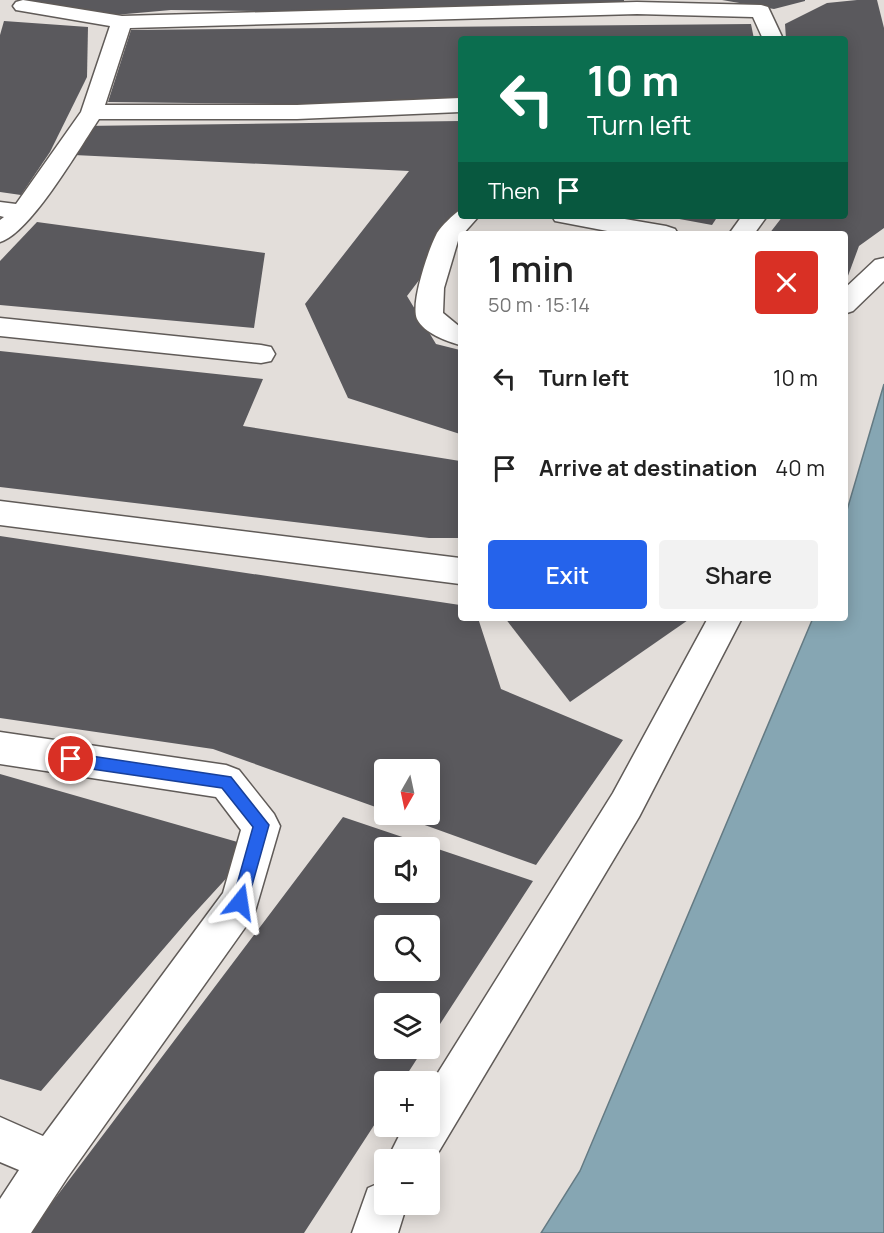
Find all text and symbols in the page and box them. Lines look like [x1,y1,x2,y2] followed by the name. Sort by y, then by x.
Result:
[587,51,679,109] text: 10 m
[488,60,566,138] icon: left
[587,106,691,143] text: Turn left
[552,174,585,207] icon: arrive
[488,176,540,206] text: Then
[488,244,574,293] text: 1 min
[755,251,818,314] button: close
[488,291,590,318] text: 50 m · 15:14
[488,362,521,395] icon: left
[539,363,629,393] text: Turn left
[773,363,818,393] text: 10 m
[488,452,521,485] icon: arrive
[539,453,757,483] text: Arrive at destination
[775,453,825,483] text: 40 m
[488,540,647,609] button: Exit
[659,540,818,609] button: Share
[45,733,96,784] pin
[54,742,87,775] icon: arrive
[374,759,440,825] north arrow
[374,759,440,1215] map controls
[374,837,440,903] button: sound
[208,870,272,934] position arrow
[374,915,440,981] button: search
[374,993,440,1059] button: layers
[374,1071,440,1137] button: +
[374,1149,440,1215] button: −

